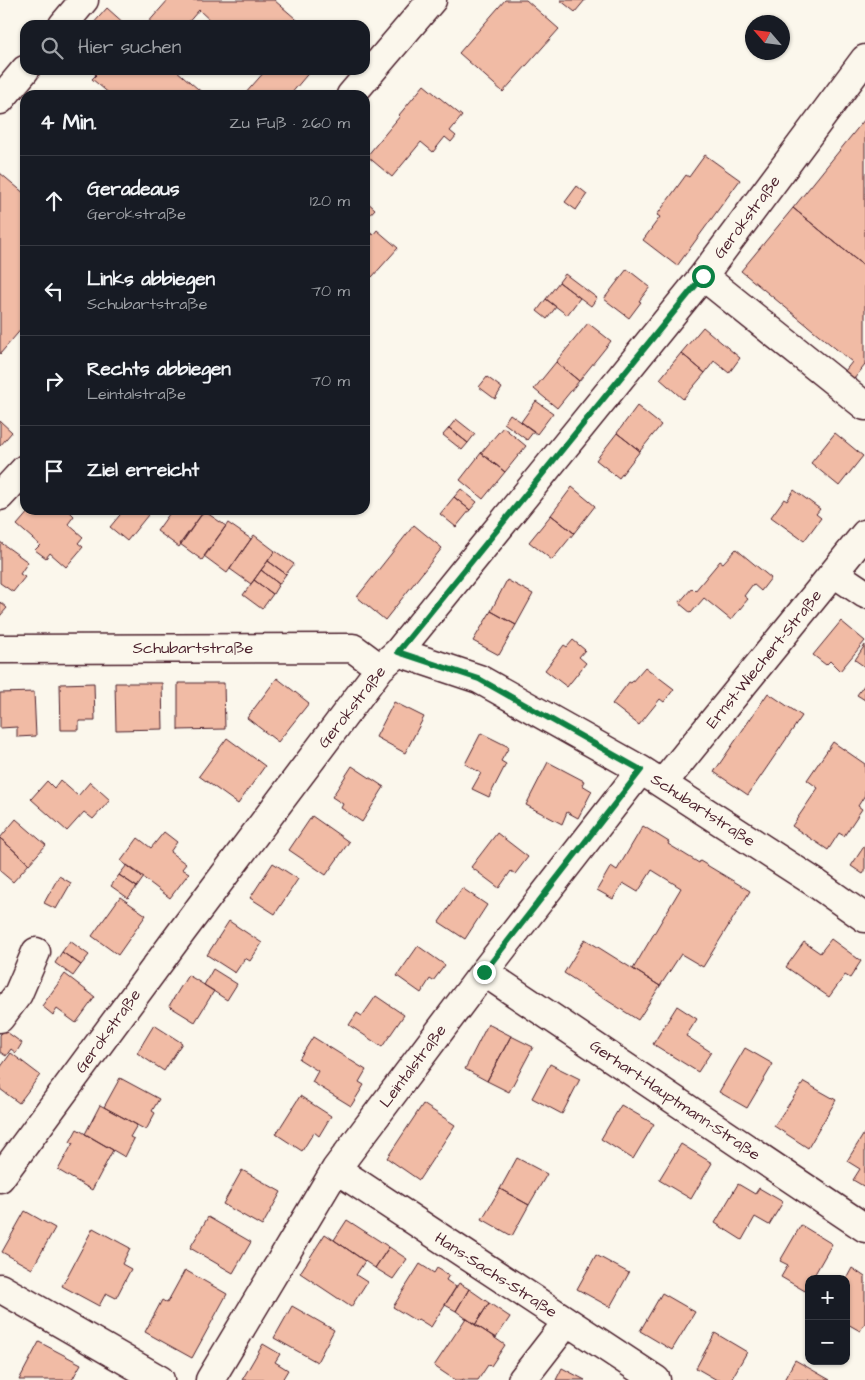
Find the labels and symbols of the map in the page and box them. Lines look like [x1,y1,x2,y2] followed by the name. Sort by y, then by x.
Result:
[745,15,790,60] north arrow
[708,171,786,263] street label: Gerokstraße
[692,265,715,288] route start
[701,585,827,733] street label: Ernst-Wiechert-Straße
[133,637,254,659] street label: Schubartstraße
[313,661,391,753] street label: Gerokstraße
[647,768,760,852] street label: Schubartstraße
[473,961,496,984] route end
[70,984,146,1077] street label: Gerokstraße
[374,1020,452,1112] street label: Leintalstraße
[585,1035,765,1166] street label: Gerhart-Hauptmann-Straße
[430,1227,562,1323] street label: Hans-Sachs-Straße

